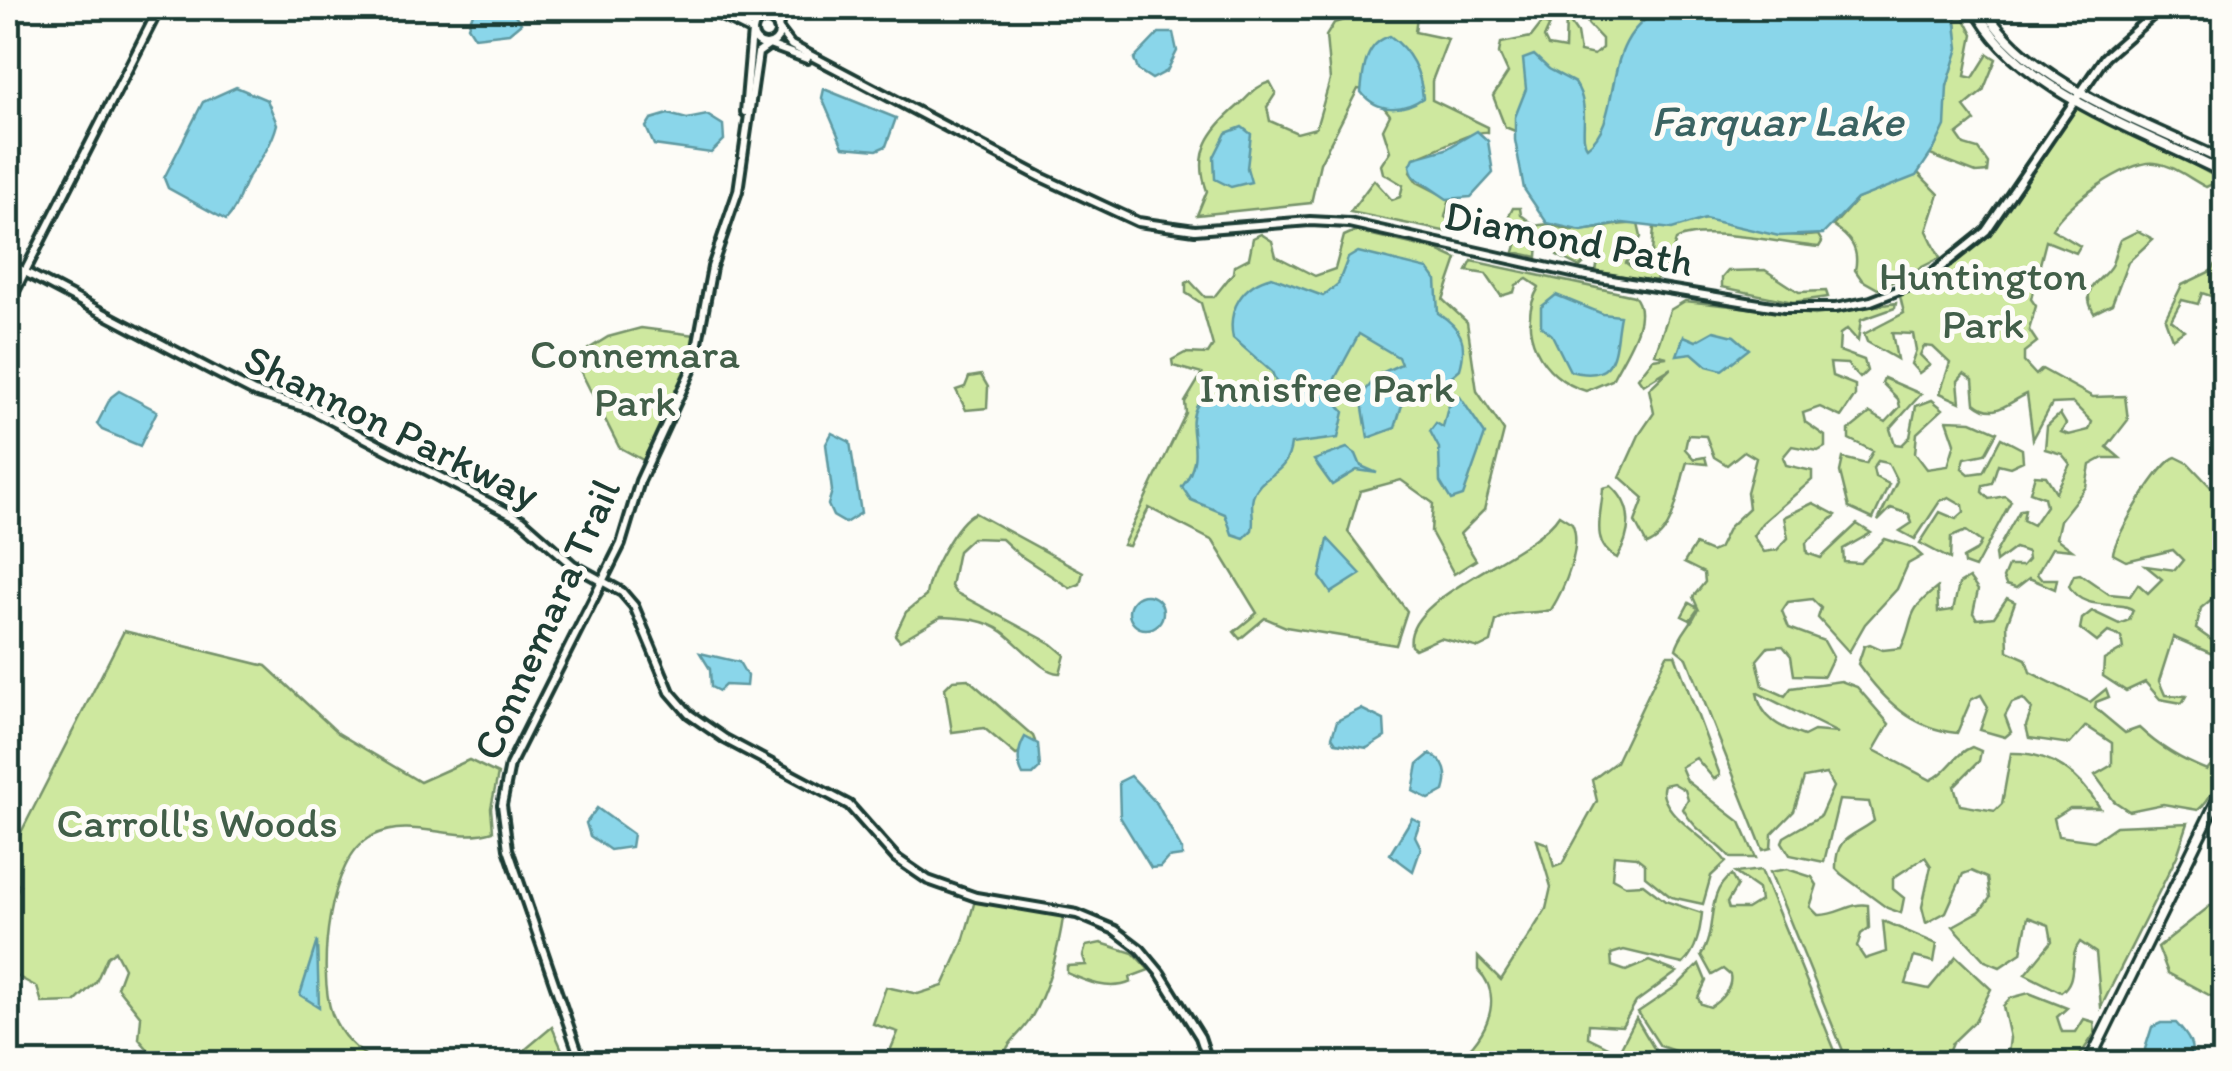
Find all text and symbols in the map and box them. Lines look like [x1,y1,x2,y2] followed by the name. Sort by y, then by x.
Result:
[1651,93,1905,147] water label: Farquar Lake
[1440,189,1698,287] street label: Diamond Path
[1879,250,2087,349] park label: Huntington Park
[530,328,740,427] park label: Connemara Park
[236,332,548,520] street label: Shannon Parkway
[1199,362,1455,413] park label: Innisfree Park
[461,470,631,767] street label: Connemara Trail
[56,797,338,848] park label: Carroll's Woods

